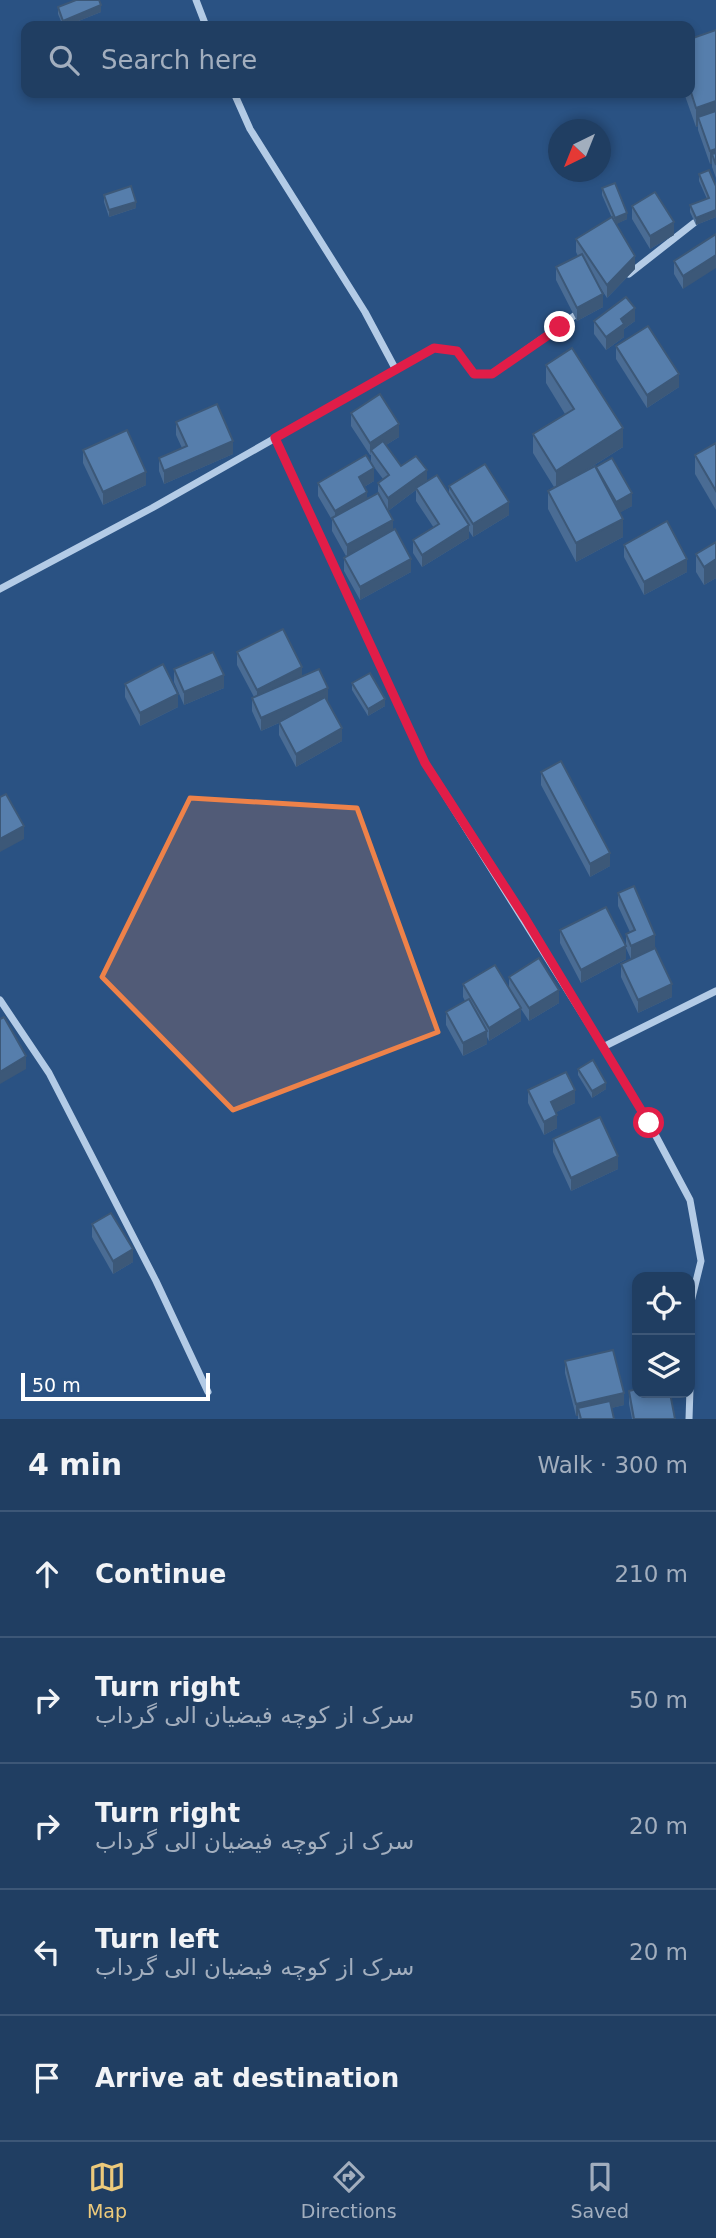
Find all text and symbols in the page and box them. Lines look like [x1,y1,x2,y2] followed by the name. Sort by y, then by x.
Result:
[21,21,695,98] search box
[45,41,83,79] icon: search
[101,45,257,75] text: Search here
[548,119,611,182] north arrow
[544,311,575,342] route end
[633,1107,664,1138] route start
[632,1272,695,1398] map controls
[632,1272,695,1335] button: locate
[632,1335,695,1398] button: layers
[21,1370,210,1402] scale bar
[32,1374,81,1396] text: 50 m
[28,1447,122,1482] text: 4 min
[537,1452,688,1478] text: Walk · 300 m
[28,1555,66,1593] icon: ahead
[95,1559,226,1589] text: Continue
[614,1561,688,1587] text: 210 m
[95,1672,240,1702] text: Turn right
[28,1681,66,1719] icon: right
[629,1687,688,1713] text: 50 m
[95,1702,414,1728] text: سرک از کوچه فیضیان الی گرداب
[95,1798,240,1828] text: Turn right
[28,1807,66,1845] icon: right
[629,1813,688,1839] text: 20 m
[95,1828,414,1854] text: سرک از کوچه فیضیان الی گرداب
[95,1924,219,1954] text: Turn left
[28,1933,66,1971] icon: left
[629,1939,688,1965] text: 20 m
[95,1954,414,1980] text: سرک از کوچه فیضیان الی گرداب
[28,2059,66,2097] icon: arrive
[95,2063,399,2093] text: Arrive at destination
[87,2158,127,2222] tab: Map
[301,2158,397,2222] tab: Directions
[570,2158,629,2222] tab: Saved

